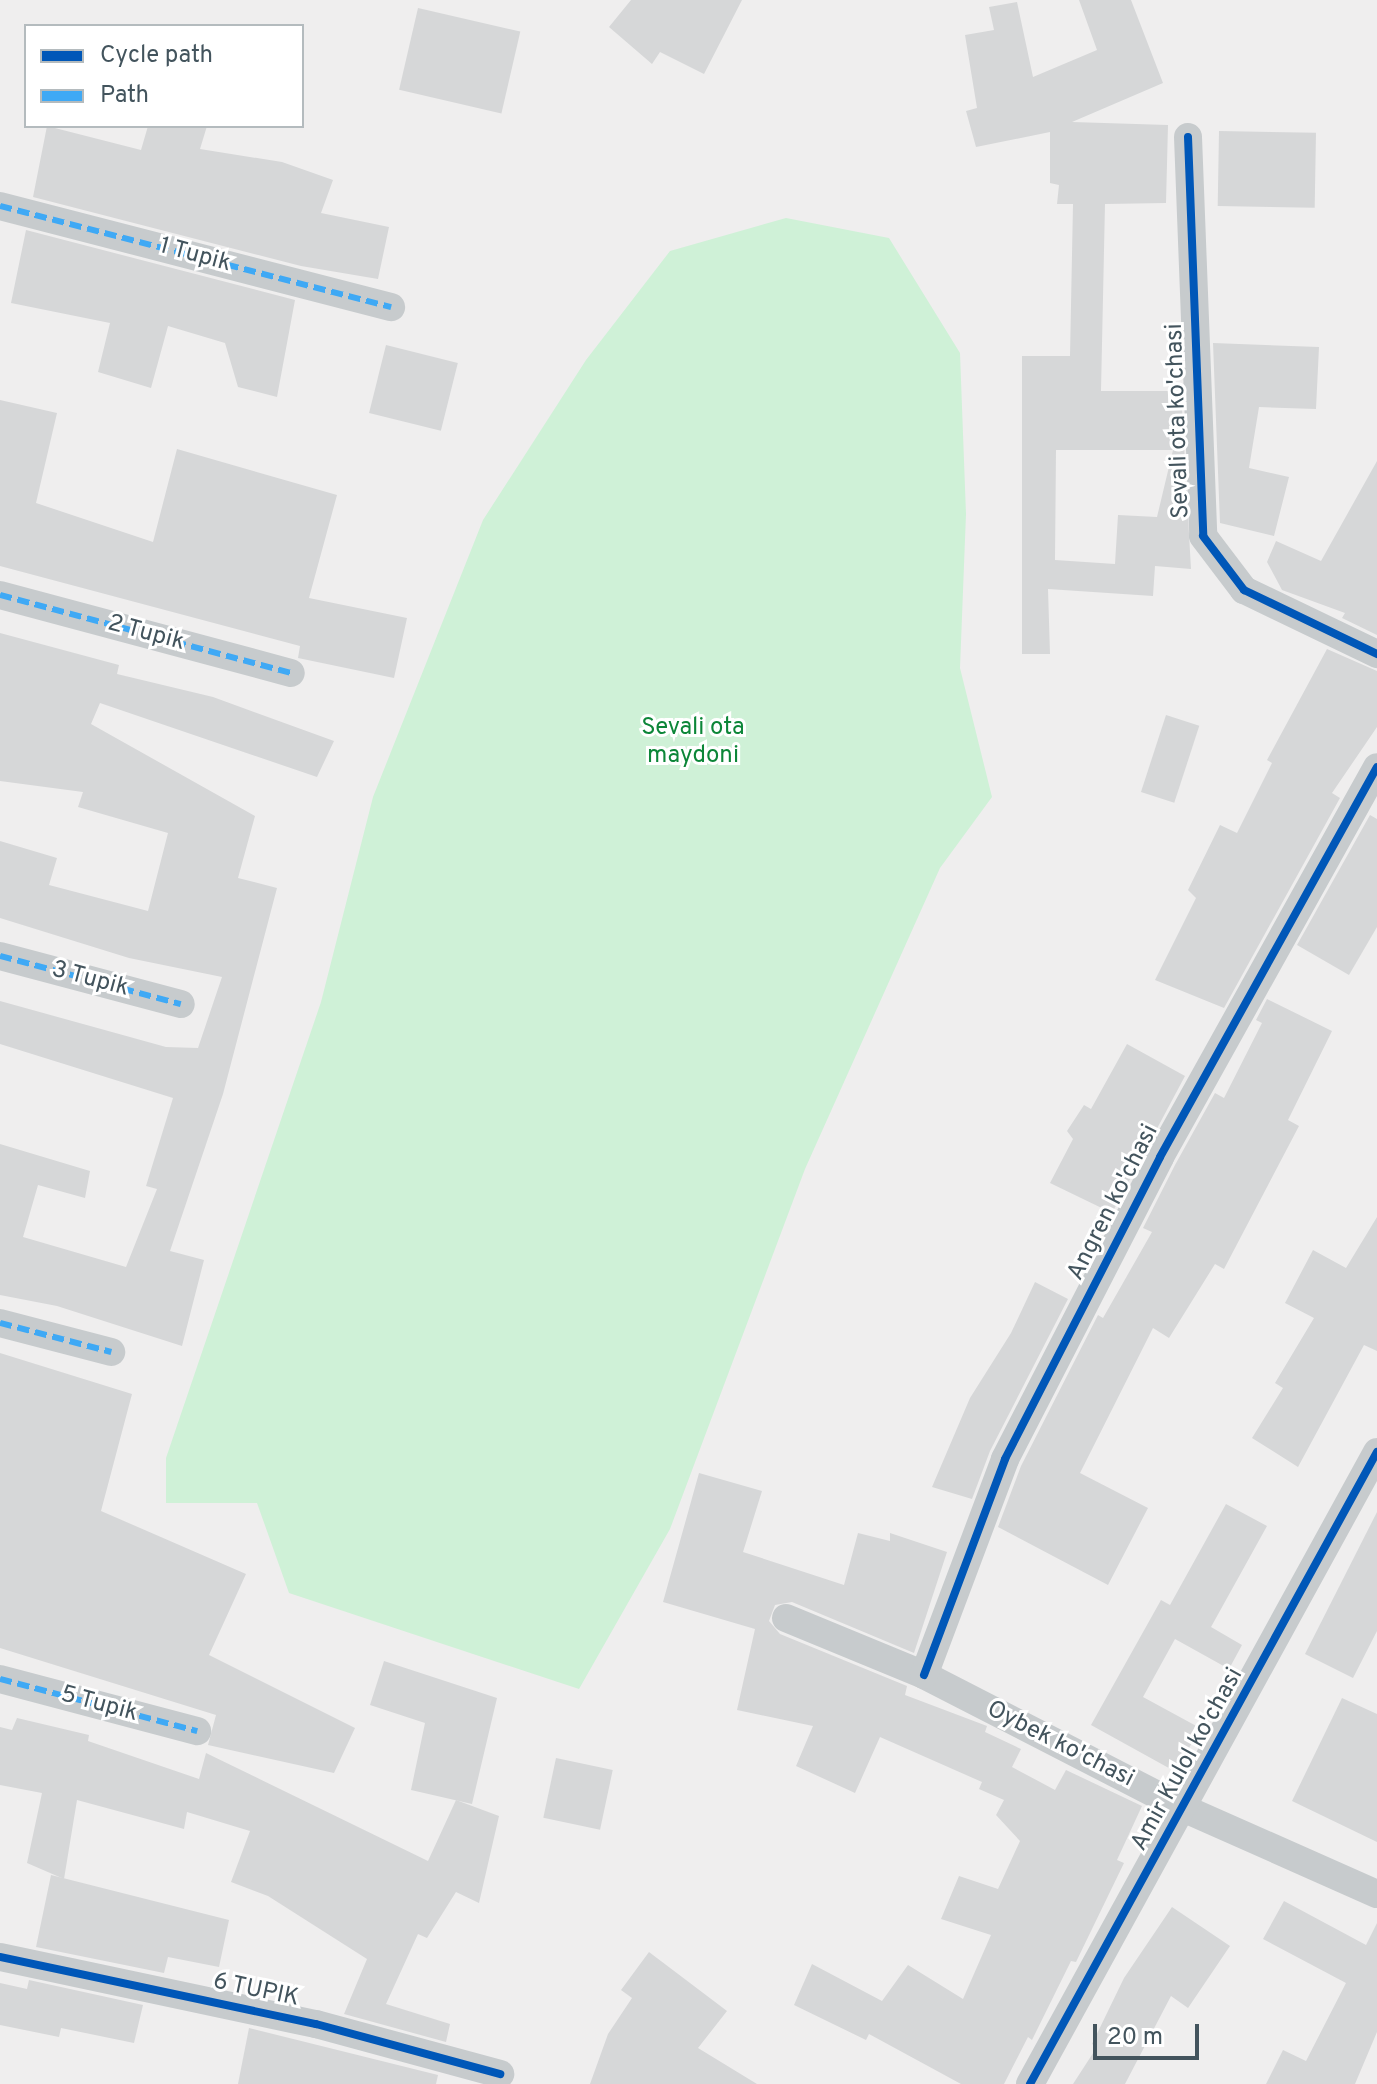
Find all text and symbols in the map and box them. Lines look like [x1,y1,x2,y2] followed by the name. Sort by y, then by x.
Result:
[24,24,304,128] legend
[100,41,213,71] text: Cycle path
[100,81,149,111] text: Path
[156,233,234,279] street label: 1 Tupik
[1161,323,1197,519] street label: Sevali ota ko'chasi
[104,610,188,658] street label: 2 Tupik
[641,715,745,771] park label: Sevali ota maydoni
[48,956,132,1004] street label: 3 Tupik
[1062,1120,1166,1286] street label: Angren ko'chasi
[1126,1664,1250,1856] street label: Amir Kulol ko'chasi
[57,1681,141,1729] street label: 5 Tupik
[982,1696,1138,1794] street label: Oybek ko'chasi
[210,1968,302,2014] street label: 6 TUPIK
[1097,2008,1203,2058] scale bar
[1107,2023,1163,2053] text: 20 m

